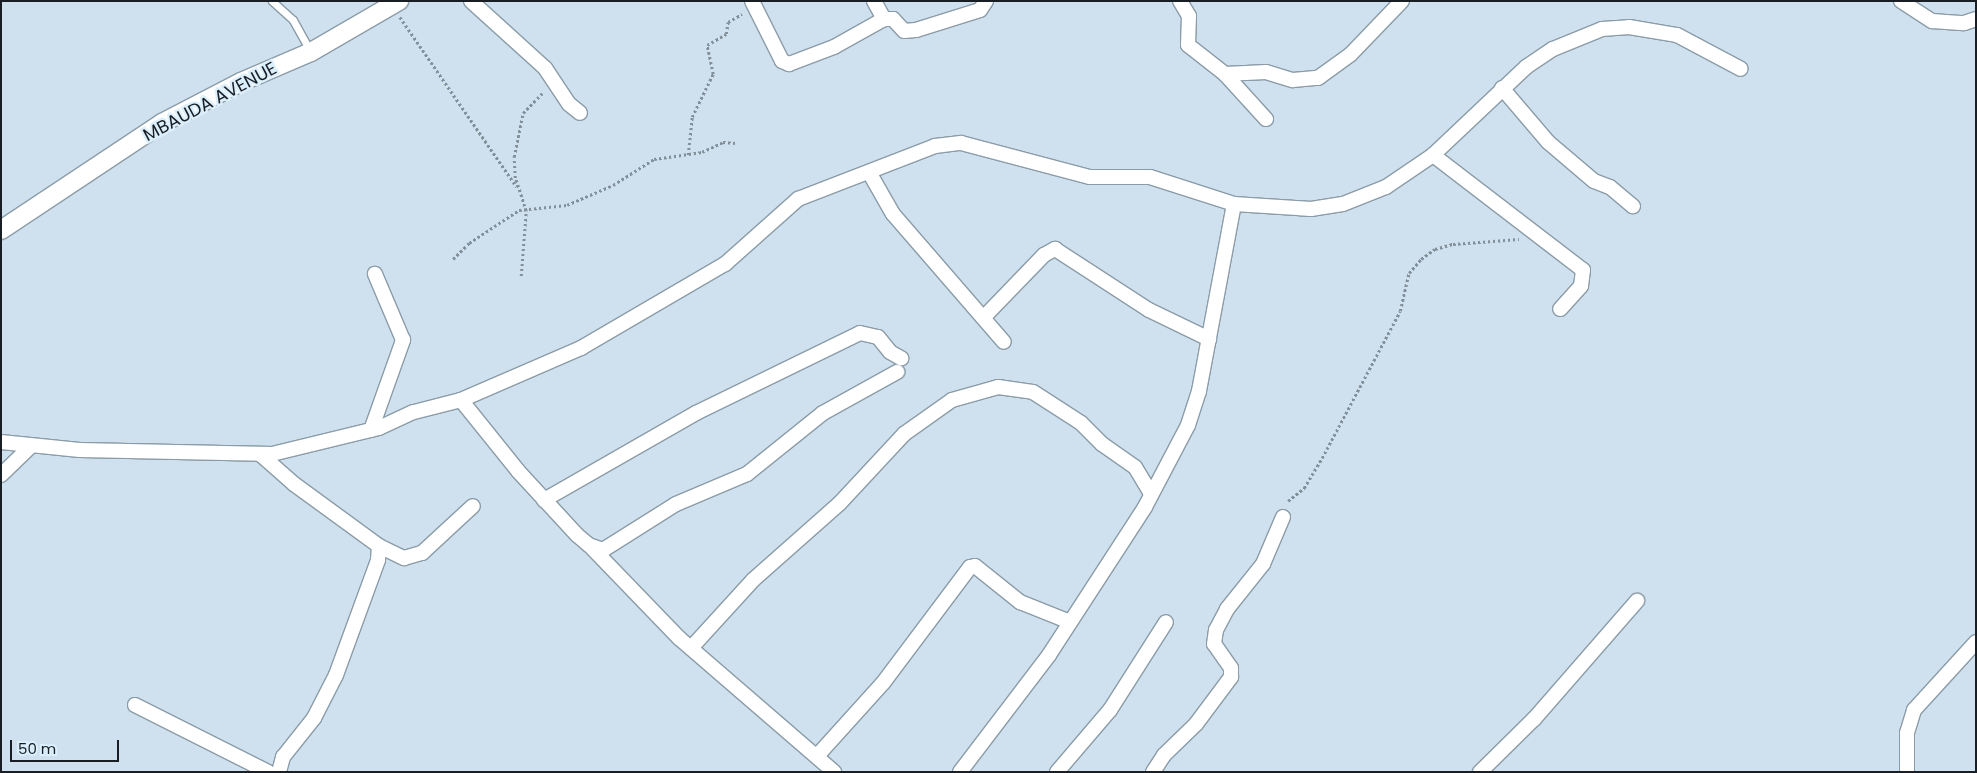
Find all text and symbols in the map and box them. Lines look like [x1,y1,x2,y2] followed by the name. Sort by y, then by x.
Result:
[140,58,280,146] street label: MBAUDA AVENUE
[12,730,121,762] scale bar
[18,738,56,759] text: 50 m

